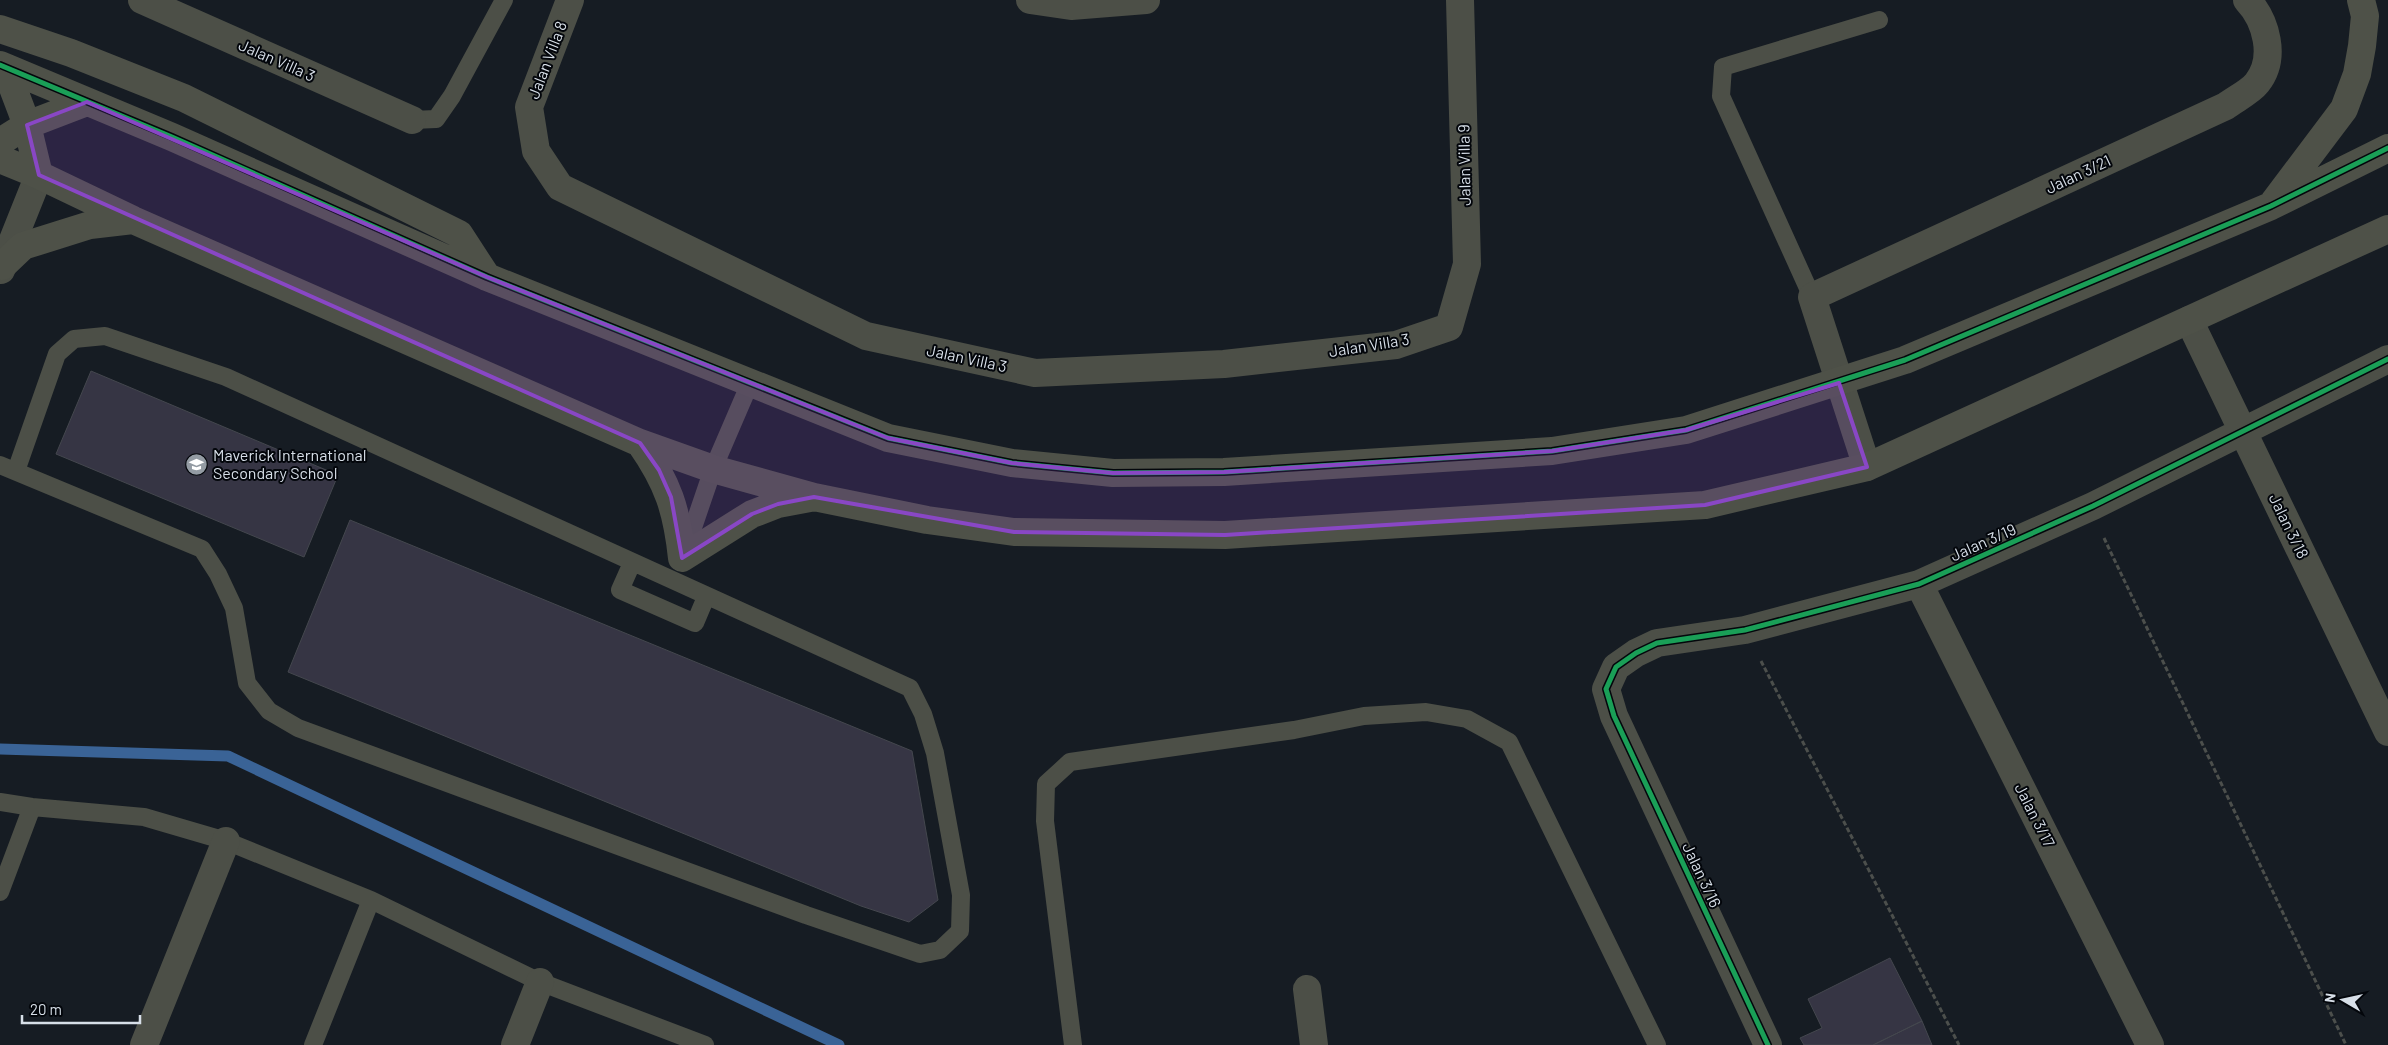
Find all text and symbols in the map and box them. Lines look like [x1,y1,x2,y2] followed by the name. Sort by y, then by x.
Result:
[523,18,570,101] street label: Jalan Villa 8
[236,34,318,85] street label: Jalan Villa 3
[1453,124,1474,206] street label: Jalan Villa 9
[2042,150,2113,197] street label: Jalan 3/21
[1327,329,1411,360] street label: Jalan Villa 3
[925,340,1009,375] street label: Jalan Villa 3
[213,445,366,482] place label: Maverick International Secondary School
[185,452,209,476] school or university icon: Maverick International Secondary School
[2266,490,2313,561] street label: Jalan 3/18
[1947,519,2018,564] street label: Jalan 3/19
[2011,780,2060,850] street label: Jalan 3/17
[1679,839,1726,910] street label: Jalan 3/16
[2318,975,2368,1025] north arrow
[22,992,140,1024] scale bar
[2321,992,2339,1004] text: N
[30,1000,62,1018] text: 20 m

